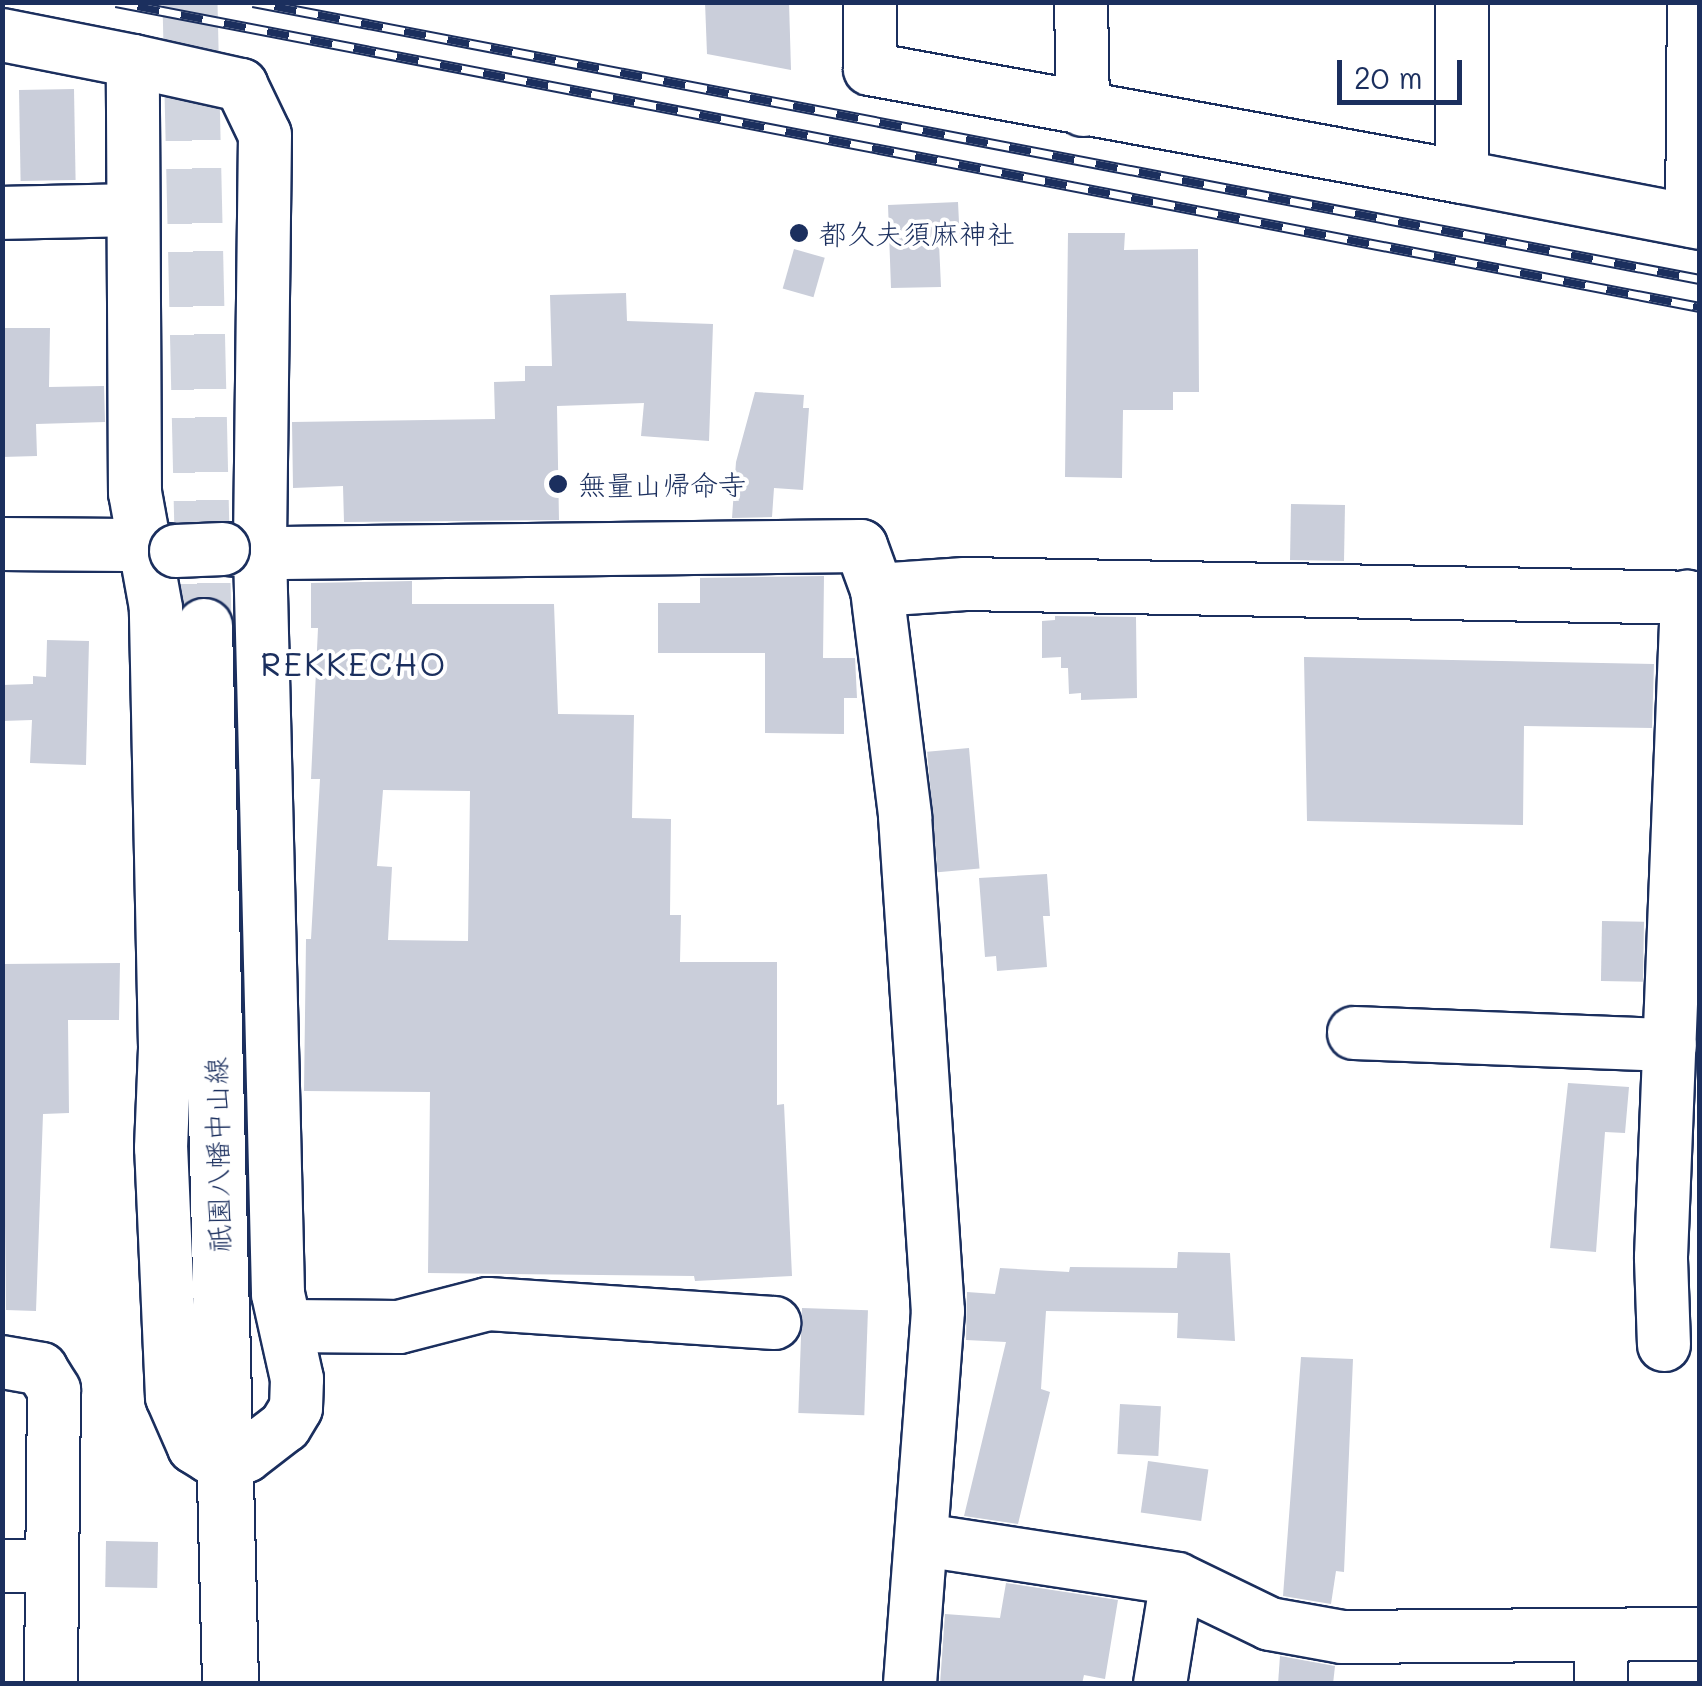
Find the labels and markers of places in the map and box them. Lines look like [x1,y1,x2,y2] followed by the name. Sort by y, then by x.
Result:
[819,216,1015,250] place label: 都久夫須麻神社
[788,222,810,244] marker: 都久夫須麻神社
[578,467,746,501] place label: 無量山帰命寺
[547,473,569,495] marker: 無量山帰命寺

